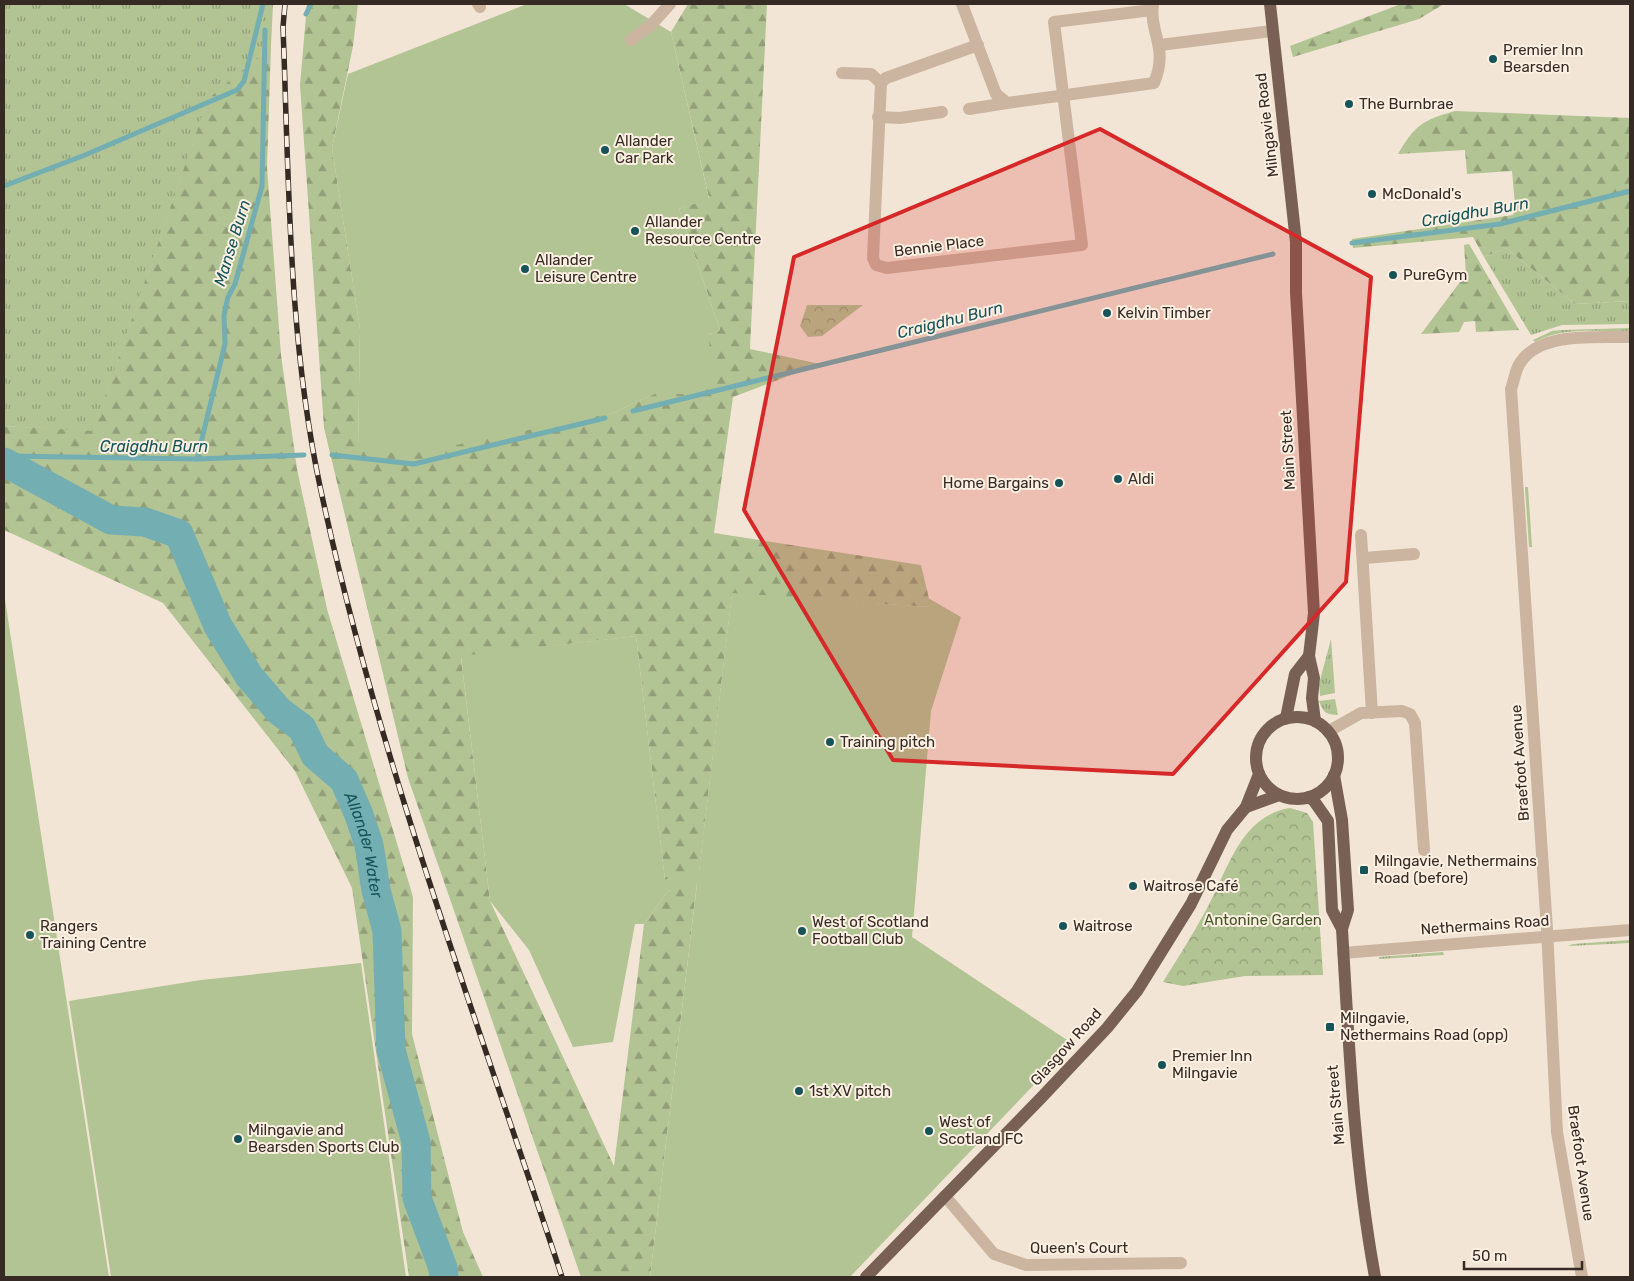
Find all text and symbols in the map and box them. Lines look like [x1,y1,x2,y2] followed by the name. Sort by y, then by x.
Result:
[1503,41,1583,76] place label: Premier Inn Bearsden
[1487,53,1499,65] marker: Premier Inn Bearsden
[1252,72,1282,178] street label: Milngavie Road
[1359,95,1454,113] place label: The Burnbrae
[1343,98,1355,110] marker: The Burnbrae
[615,132,674,167] place label: Allander Car Park
[599,144,611,156] marker: Allander Car Park
[1382,185,1462,203] place label: McDonald's
[1366,188,1378,200] marker: McDonald's
[1420,193,1530,231] water label: Craigdhu Burn
[210,198,254,288] water label: Manse Burn
[645,213,762,248] place label: Allander Resource Centre
[629,225,641,237] marker: Allander Resource Centre
[893,232,985,260] street label: Bennie Place
[535,251,637,286] place label: Allander Leisure Centre
[519,263,531,275] marker: Allander Leisure Centre
[1403,266,1467,284] place label: PureGym
[1387,269,1399,281] marker: PureGym
[895,298,1005,342] water label: Craigdhu Burn
[1117,304,1211,322] place label: Kelvin Timber
[1101,307,1113,319] marker: Kelvin Timber
[1277,409,1299,490] street label: Main Street
[100,437,208,456] water label: Craigdhu Burn
[1128,470,1154,488] place label: Aldi
[1112,473,1124,485] marker: Aldi
[943,474,1049,492] place label: Home Bargains
[1053,477,1065,489] marker: Home Bargains
[1507,704,1533,822] street label: Braefoot Avenue
[840,733,935,751] place label: Training pitch
[824,736,836,748] marker: Training pitch
[340,788,387,901] water label: Allander Water
[1374,852,1537,887] place label: Milngavie, Nethermains Road (before)
[1358,864,1370,876] marker: Milngavie, Nethermains Road (before)
[1143,877,1239,895] place label: Waitrose Café
[1127,880,1139,892] marker: Waitrose Café
[1204,911,1322,929] park label: Antonine Garden
[1420,912,1550,938] street label: Nethermains Road
[812,913,929,948] place label: West of Scotland Football Club
[40,917,147,952] place label: Rangers Training Centre
[1073,917,1133,935] place label: Waitrose
[1057,920,1069,932] marker: Waitrose
[796,925,808,937] marker: West of Scotland Football Club
[24,929,36,941] marker: Rangers Training Centre
[1027,1005,1105,1089] street label: Glasgow Road
[1340,1009,1508,1044] place label: Milngavie, Nethermains Road (opp)
[1324,1021,1336,1033] marker: Milngavie, Nethermains Road (opp)
[1172,1047,1252,1082] place label: Premier Inn Milngavie
[1156,1059,1168,1071] marker: Premier Inn Milngavie
[1324,1064,1348,1146] street label: Main Street
[809,1082,891,1100] place label: 1st XV pitch
[793,1085,805,1097] marker: 1st XV pitch
[1564,1104,1598,1222] street label: Braefoot Avenue
[939,1113,1023,1148] place label: West of Scotland FC
[248,1121,400,1156] place label: Milngavie and Bearsden Sports Club
[923,1125,935,1137] marker: West of Scotland FC
[232,1133,244,1145] marker: Milngavie and Bearsden Sports Club
[1464,1238,1582,1270] scale bar
[1030,1239,1128,1257] street label: Queen's Court
[1472,1247,1507,1265] text: 50 m

